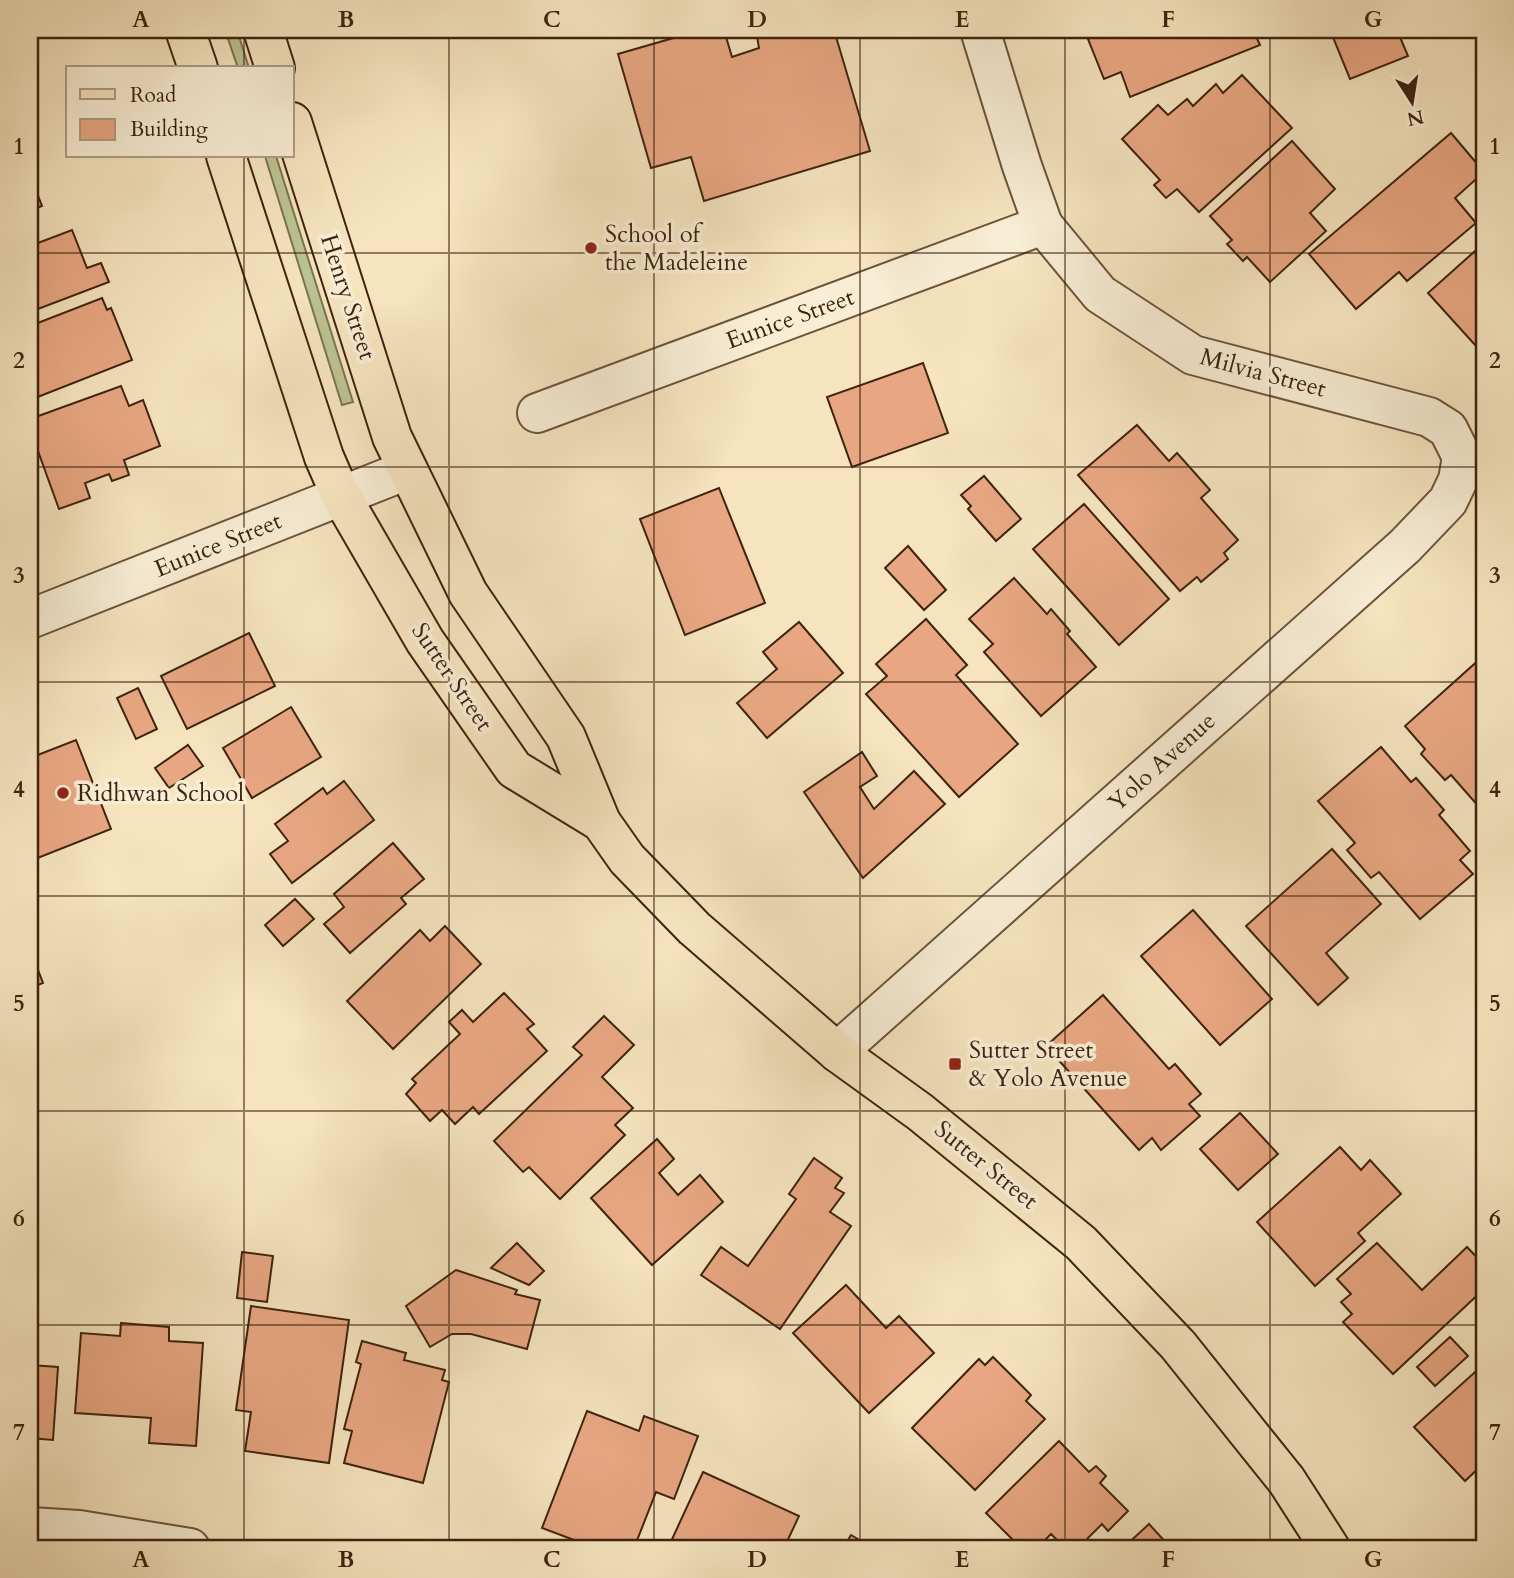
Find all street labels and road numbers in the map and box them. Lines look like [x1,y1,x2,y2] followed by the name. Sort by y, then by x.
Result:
[312,230,384,364] street label: Henry Street
[721,280,859,357] street label: Eunice Street
[1196,340,1330,406] street label: Milvia Street
[150,504,287,585] street label: Eunice Street
[404,616,501,738] street label: Sutter Street
[1101,705,1223,819] street label: Yolo Avenue
[927,1113,1045,1217] street label: Sutter Street

